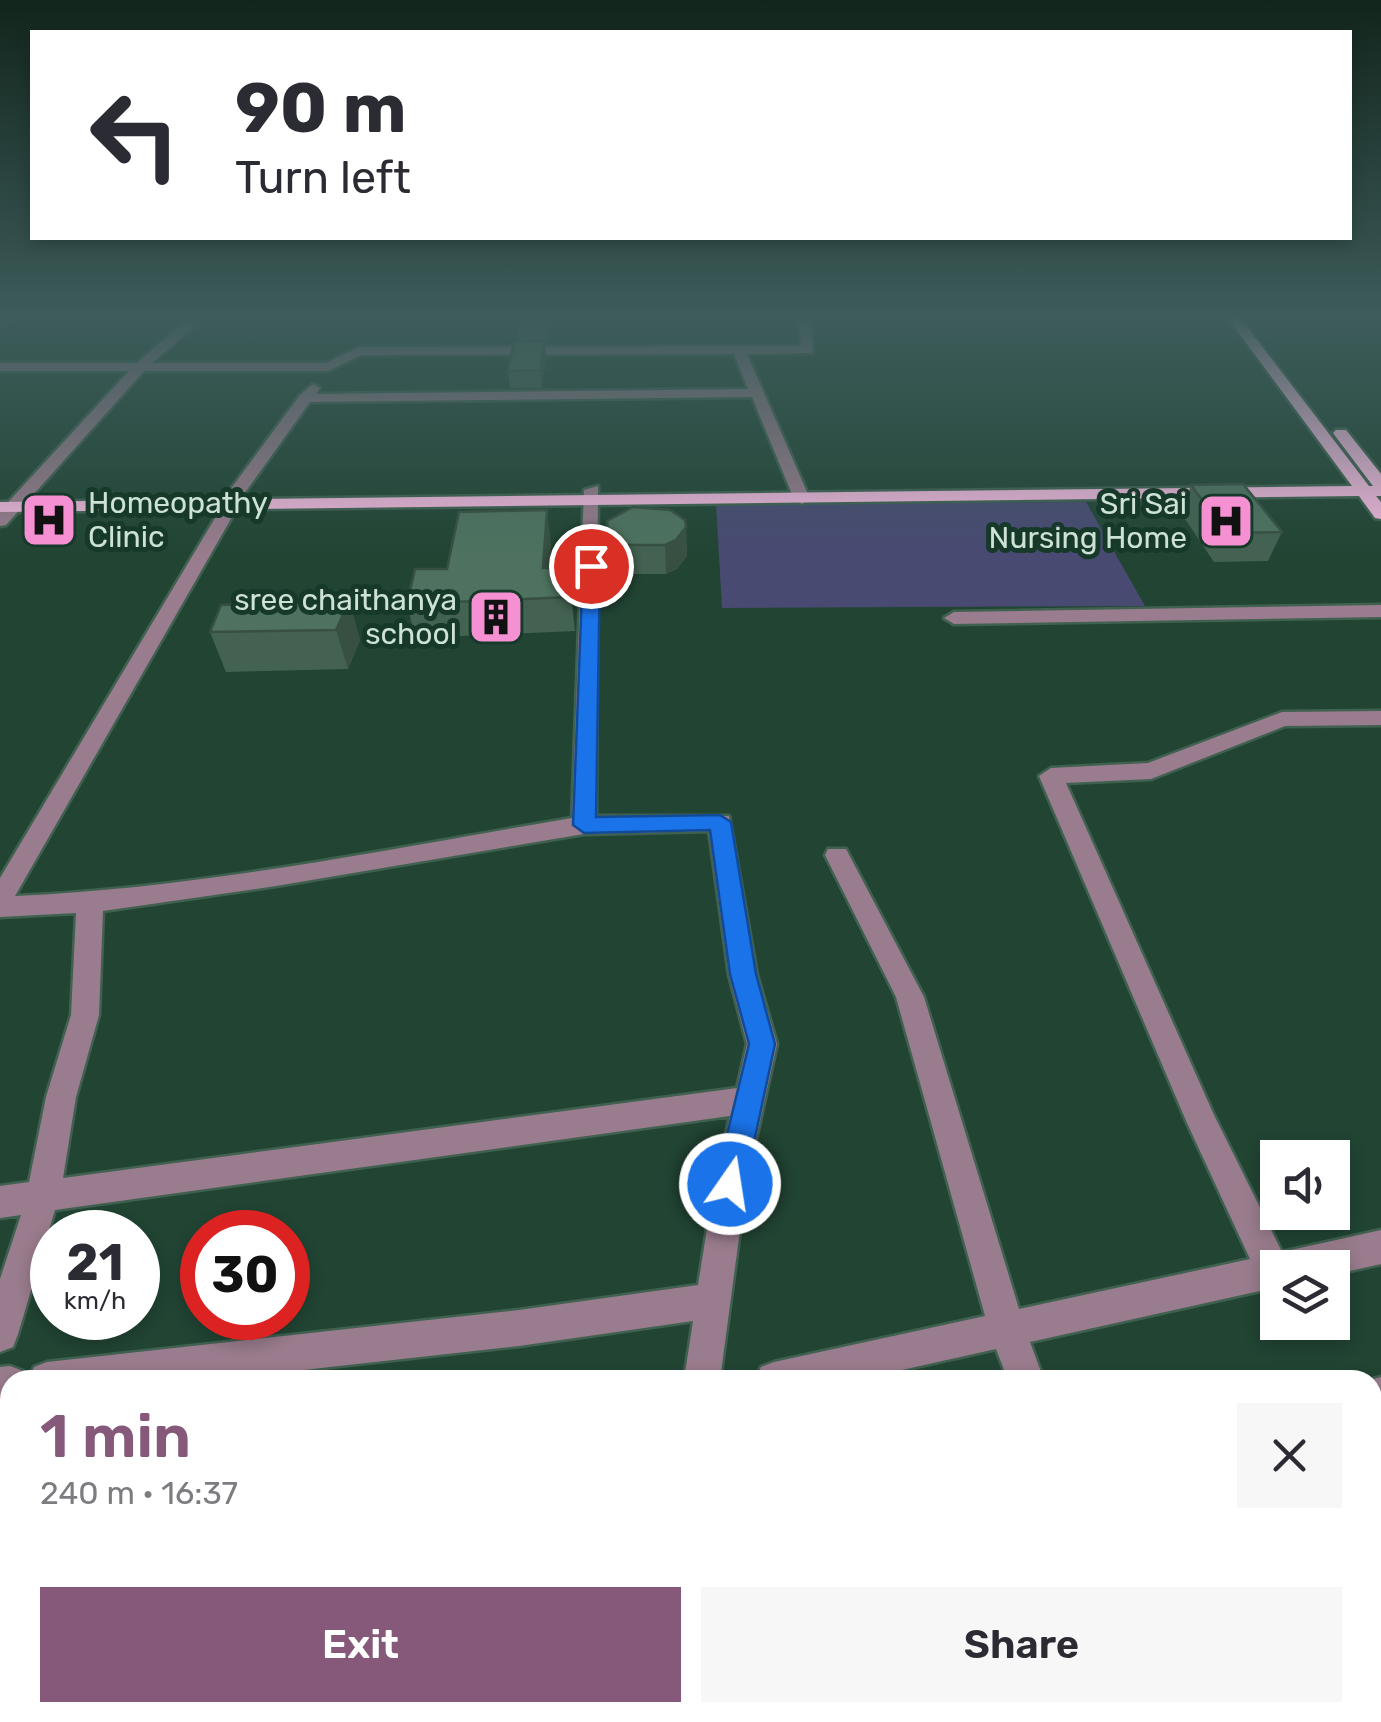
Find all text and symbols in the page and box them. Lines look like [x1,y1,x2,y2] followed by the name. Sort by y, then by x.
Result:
[235,67,407,150] text: 90 m
[70,70,200,200] icon: left
[235,151,411,204] text: Turn left
[88,485,268,555] place label: Homeopathy Clinic
[989,486,1187,556] place label: Sri Sai Nursing Home
[19,490,79,550] hospital icon: Homeopathy Clinic
[1196,491,1256,551] hospital icon: Sri Sai Nursing Home
[549,524,634,609] pin
[564,539,619,594] icon: arrive
[234,582,457,652] place label: sree chaithanya school
[466,587,526,647] building icon: sree chaithanya school
[678,1132,782,1236] position arrow
[1260,1140,1350,1340] map controls
[1260,1140,1350,1230] button: sound
[180,1210,310,1340] speed limit sign: 30
[66,1233,124,1293] text: 21
[1260,1250,1350,1340] button: layers
[64,1286,126,1315] text: km/h
[40,1401,191,1472] text: 1 min
[1237,1403,1342,1508] button: close
[40,1474,238,1512] text: 240 m · 16:37
[40,1587,681,1702] button: Exit
[701,1587,1342,1702] button: Share

